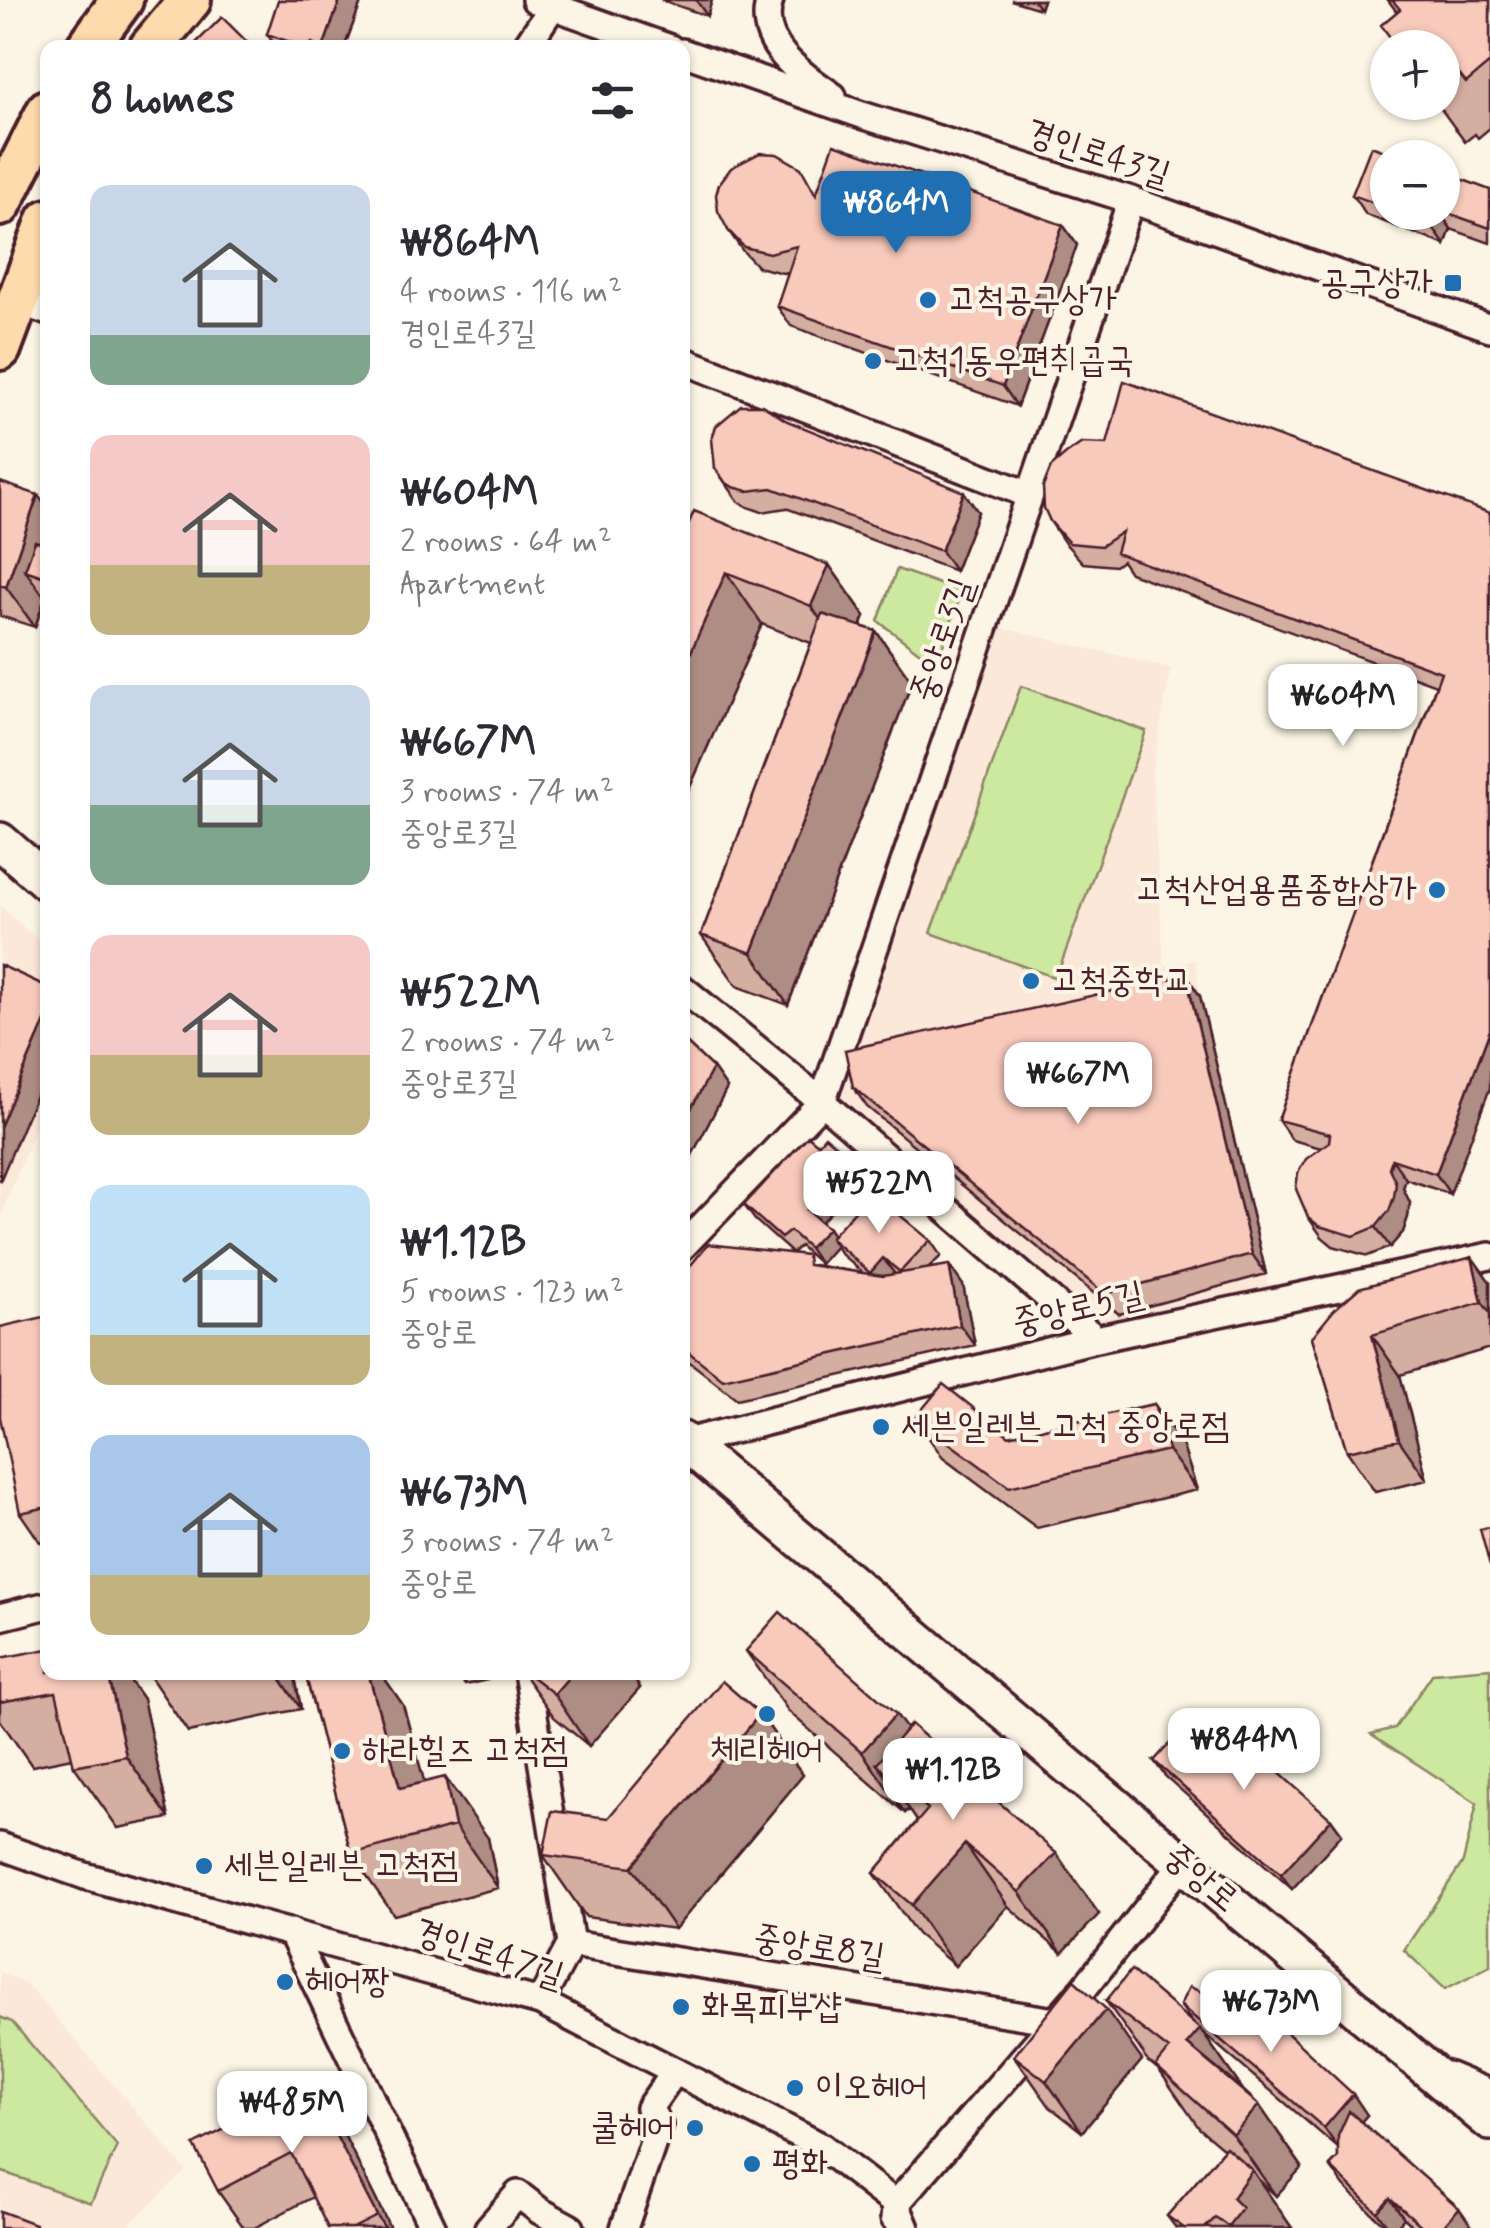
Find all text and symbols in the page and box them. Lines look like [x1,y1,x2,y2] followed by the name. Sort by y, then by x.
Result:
[1370,30,1460,230] map controls
[1370,30,1460,120] button: +
[90,73,235,128] text: 8 homes
[585,73,640,128] icon: filters
[1020,109,1176,199] street label: 경인로43길
[1370,140,1460,230] button: −
[826,171,966,256] pin: ₩864M
[843,182,949,224] text: ₩864M
[400,216,540,271] text: ₩864M
[170,225,290,345] icon: home
[1320,260,1433,306] place label: 공구상가
[400,271,622,313] text: 4 rooms · 116 m²
[1442,272,1464,294] marker: 공구상가
[948,277,1117,323] place label: 고척공구상가
[917,289,939,311] marker: 고척공구상가
[400,313,536,355] text: 경인로43길
[893,338,1134,384] place label: 고척1동우편취급국
[862,350,884,372] marker: 고척1동우편취급국
[400,466,538,521] text: ₩604M
[170,475,290,595] icon: home
[400,521,612,563] text: 2 rooms · 64 m²
[400,563,545,605] text: Apartment
[900,572,986,708] street label: 중앙로3길
[1273,664,1413,749] pin: ₩604M
[1290,675,1396,717] text: ₩604M
[400,716,536,771] text: ₩667M
[170,725,290,845] icon: home
[400,771,614,813] text: 3 rooms · 74 m²
[400,813,517,855] text: 중앙로3길
[1135,867,1417,913] place label: 고척산업용품종합상가
[1426,879,1448,901] marker: 고척산업용품종합상가
[1051,958,1192,1004] place label: 고척중학교
[400,966,541,1021] text: ₩522M
[1020,970,1042,992] marker: 고척중학교
[170,975,290,1095] icon: home
[400,1021,615,1063] text: 2 rooms · 74 m²
[1008,1042,1148,1127] pin: ₩667M
[1026,1053,1130,1095] text: ₩667M
[400,1063,517,1105] text: 중앙로3길
[809,1151,949,1236] pin: ₩522M
[825,1162,933,1204] text: ₩522M
[400,1216,526,1271] text: ₩1.12B
[170,1225,290,1345] icon: home
[400,1271,624,1313] text: 5 rooms · 123 m²
[1008,1272,1148,1346] street label: 중앙로5길
[400,1313,477,1355] text: 중앙로
[901,1404,1230,1450] place label: 세븐일레븐 고척 중앙로점
[870,1416,892,1438] marker: 세븐일레븐 고척 중앙로점
[400,1466,528,1521] text: ₩673M
[170,1475,290,1595] icon: home
[400,1521,614,1563] text: 3 rooms · 74 m²
[400,1563,477,1605] text: 중앙로
[756,1703,778,1725] marker: 체리헤어
[1174,1708,1314,1793] pin: ₩844M
[1190,1719,1298,1761] text: ₩844M
[362,1728,569,1774] place label: 하라힐즈 고척점
[711,1728,823,1774] place label: 체리헤어
[872,1738,1034,1823] pin: ₩1.12B
[331,1740,353,1762] marker: 하라힐즈 고척점
[905,1749,1001,1791] text: ₩1.12B
[1154,1833,1248,1923] street label: 중앙로
[224,1843,459,1889] place label: 세븐일레븐 고척점
[193,1855,215,1877] marker: 세븐일레븐 고척점
[409,1908,569,2000] street label: 경인로47길
[750,1915,888,1981] street label: 중앙로8길
[305,1959,390,2005] place label: 헤어짱
[1201,1970,1341,2055] pin: ₩673M
[274,1971,296,1993] marker: 헤어짱
[1222,1981,1320,2023] text: ₩673M
[701,1984,842,2030] place label: 화목피부샵
[670,1996,692,2018] marker: 화목피부샵
[815,2065,928,2111] place label: 이오헤어
[222,2071,362,2156] pin: ₩485M
[784,2077,806,2099] marker: 이오헤어
[239,2082,345,2124] text: ₩485M
[591,2105,675,2151] place label: 쿨헤어
[684,2117,706,2139] marker: 쿨헤어
[772,2141,828,2187] place label: 평화
[741,2153,763,2175] marker: 평화

